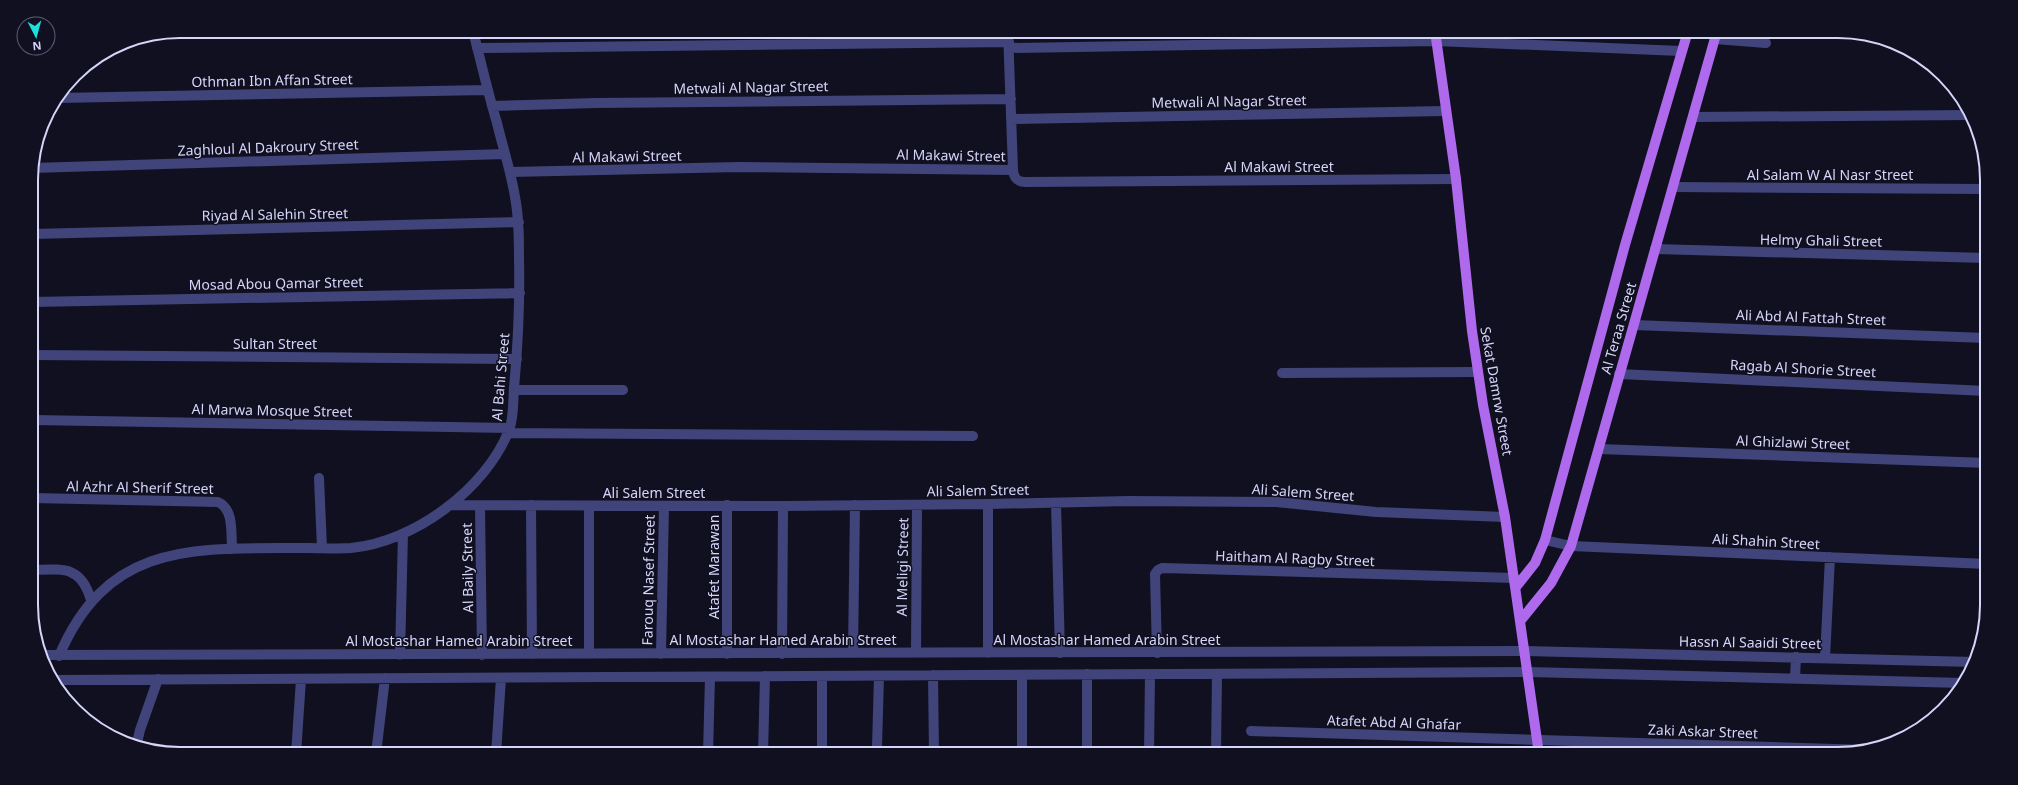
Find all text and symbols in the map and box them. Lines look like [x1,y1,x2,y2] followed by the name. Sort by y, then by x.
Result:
[16,16,56,56] north arrow
[32,39,42,54] text: N
[191,69,353,91] street label: Othman Ibn Affan Street
[673,76,829,98] street label: Metwali Al Nagar Street
[1151,90,1307,112] street label: Metwali Al Nagar Street
[177,134,359,160] street label: Zaghloul Al Dakroury Street
[896,145,1006,165] street label: Al Makawi Street
[572,146,682,166] street label: Al Makawi Street
[1224,157,1334,176] street label: Al Makawi Street
[1747,165,1913,184] street label: Al Salam W Al Nasr Street
[202,203,348,225] street label: Riyad Al Salehin Street
[1760,229,1882,251] street label: Helmy Ghali Street
[189,272,363,294] street label: Mosad Abou Qamar Street
[1596,280,1640,376] street label: Al Teraa Street
[1736,305,1886,329] street label: Ali Abd Al Fattah Street
[1476,325,1518,457] street label: Sekat Damrw Street
[487,332,513,422] street label: Al Bahi Street
[233,334,317,353] street label: Sultan Street
[1729,355,1877,381] street label: Ragab Al Shorie Street
[191,399,353,421] street label: Al Marwa Mosque Street
[1736,431,1850,453] street label: Al Ghizlawi Street
[66,476,214,498] street label: Al Azhr Al Sherif Street
[1251,479,1355,505] street label: Ali Salem Street
[926,480,1030,500] street label: Ali Salem Street
[603,483,705,502] street label: Ali Salem Street
[637,515,659,645] street label: Farouq Nasef Street
[704,515,723,619] street label: Atafet Marawan
[892,517,912,617] street label: Al Meligi Street
[457,523,477,613] street label: Al Baily Street
[1712,529,1820,553] street label: Ali Shahin Street
[1215,546,1375,570] street label: Haitham Al Ragby Street
[670,630,896,649] street label: Al Mostashar Hamed Arabin Street
[994,630,1220,649] street label: Al Mostashar Hamed Arabin Street
[346,631,572,650] street label: Al Mostashar Hamed Arabin Street
[1679,631,1821,653] street label: Hassn Al Saaidi Street
[1326,710,1462,734] street label: Atafet Abd Al Ghafar
[1648,720,1758,742] street label: Zaki Askar Street

